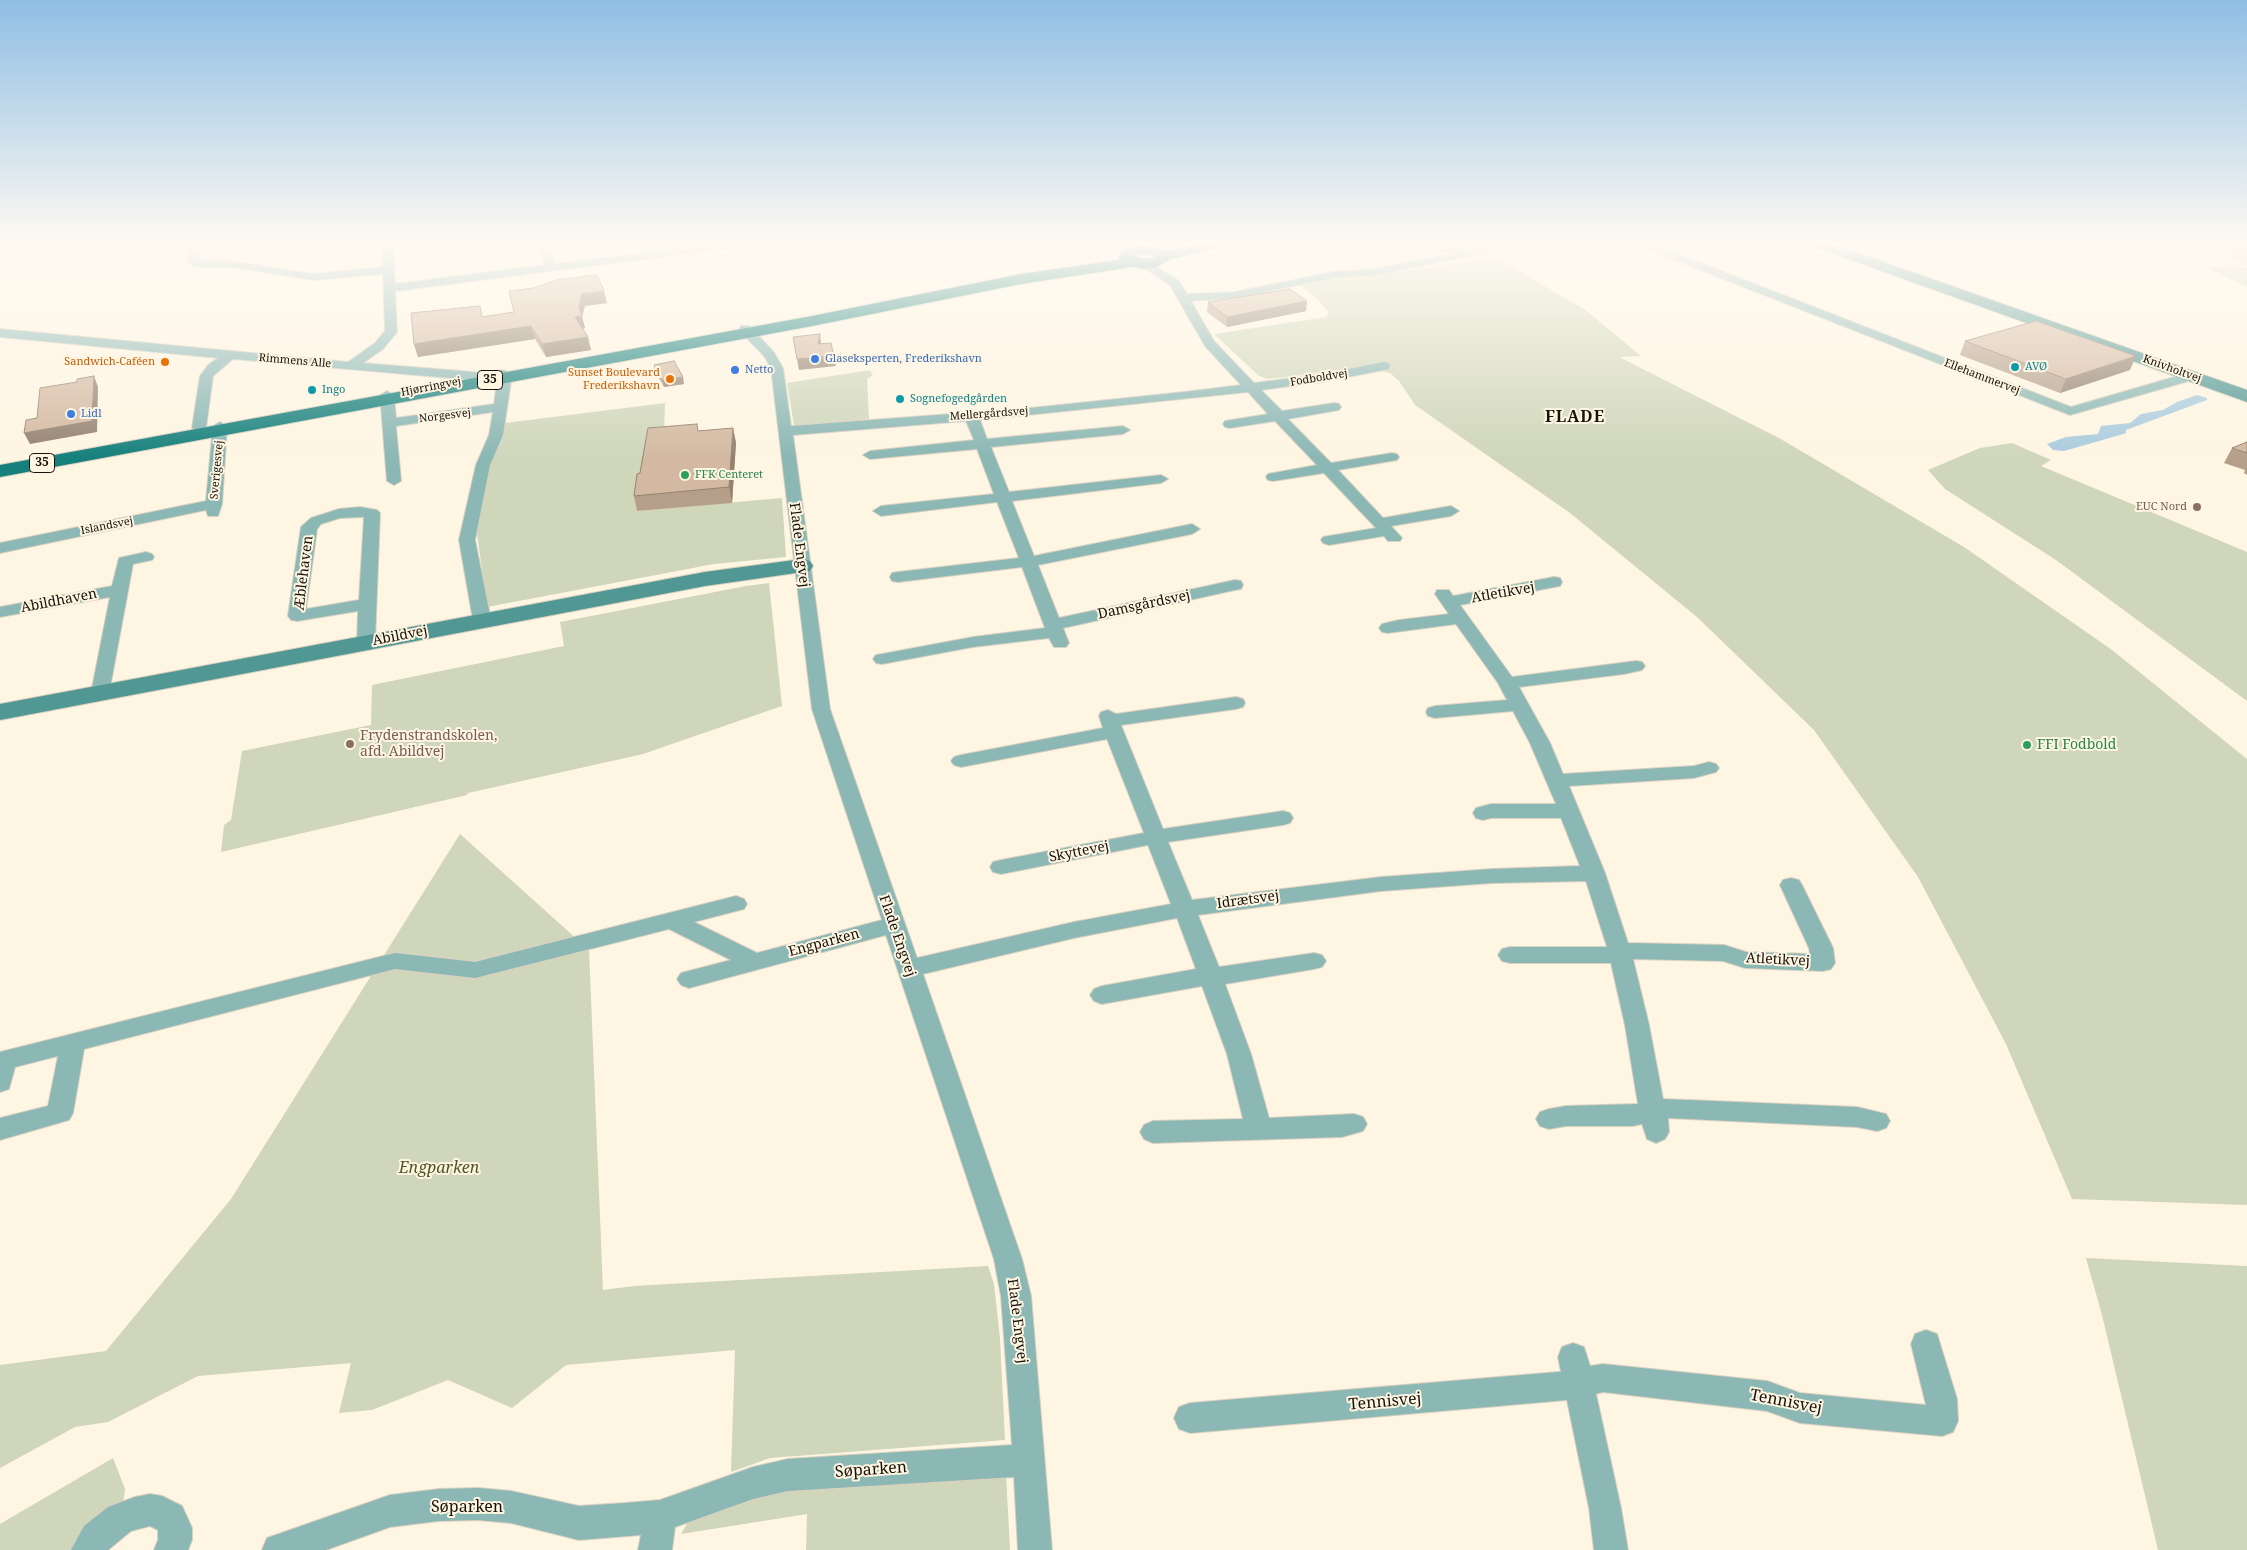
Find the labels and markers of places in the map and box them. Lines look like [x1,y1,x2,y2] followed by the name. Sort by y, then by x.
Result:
[825,352,982,366] place label: Glaseksperten, Frederikshavn
[809,353,821,365] marker: Glaseksperten, Frederikshavn
[64,355,155,369] place label: Sandwich-Caféen
[159,356,171,368] marker: Sandwich-Caféen
[2025,360,2047,374] place label: AVØ
[2009,361,2021,373] marker: AVØ
[745,363,773,377] place label: Netto
[729,364,741,376] marker: Netto
[568,366,660,392] place label: Sunset Boulevard Frederikshavn
[664,373,676,385] marker: Sunset Boulevard Frederikshavn
[322,383,345,397] place label: Ingo
[306,384,318,396] marker: Ingo
[910,392,1007,406] place label: Sognefogedgården
[894,393,906,405] marker: Sognefogedgården
[81,407,102,421] place label: Lidl
[65,408,77,420] marker: Lidl
[695,468,763,482] place label: FFK Centeret
[679,469,691,481] marker: FFK Centeret
[2136,500,2187,514] place label: EUC Nord
[2191,501,2203,513] marker: EUC Nord
[360,728,498,760] place label: Frydenstrandskolen, afd. Abildvej
[2037,737,2116,753] place label: FFI Fodbold
[344,738,356,750] marker: Frydenstrandskolen, afd. Abildvej
[2021,739,2033,751] marker: FFI Fodbold

